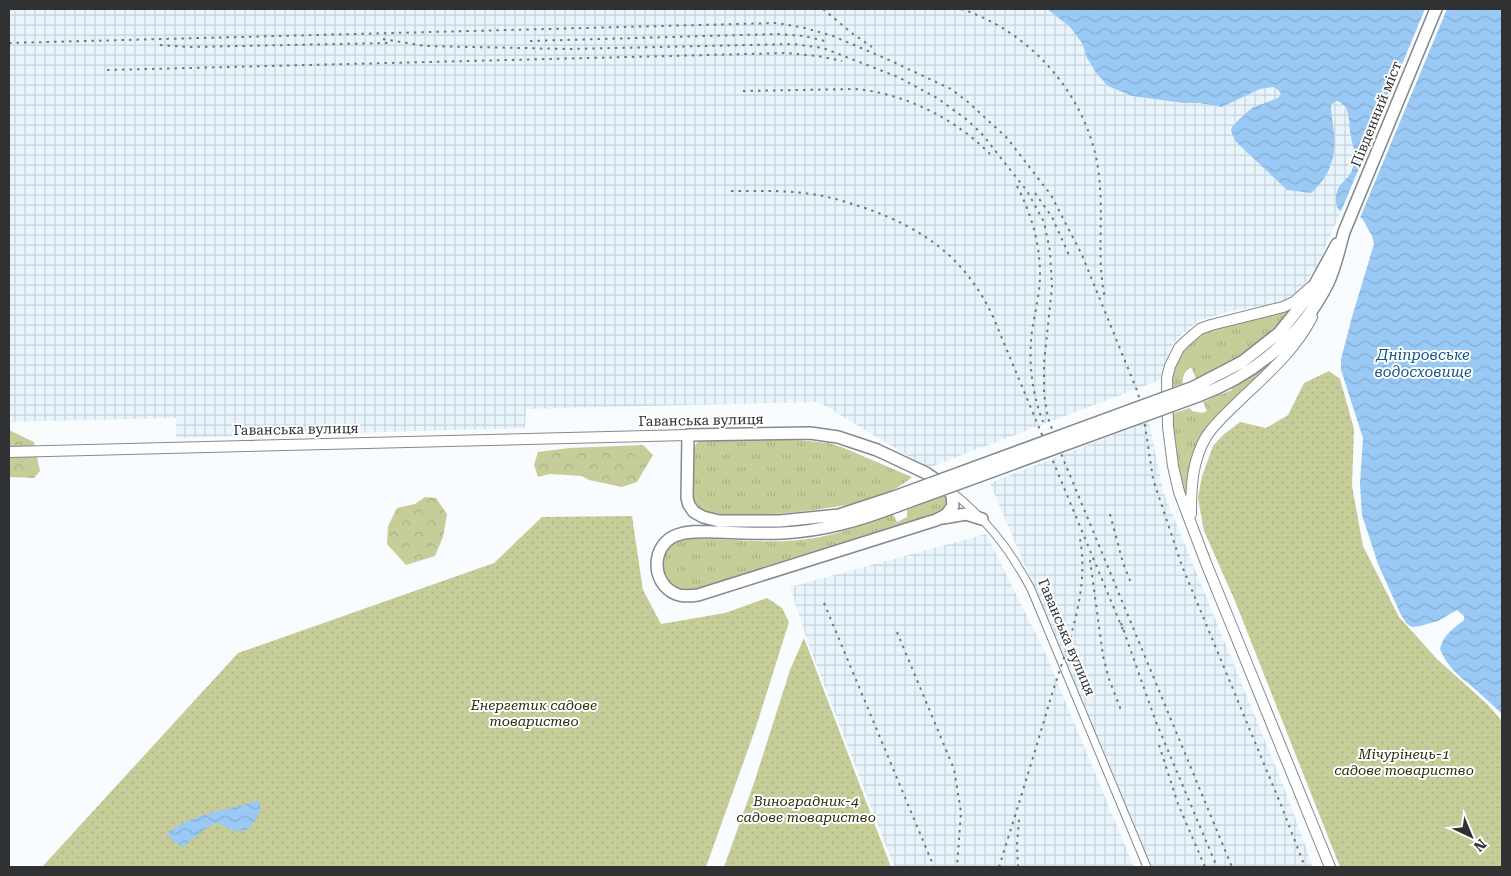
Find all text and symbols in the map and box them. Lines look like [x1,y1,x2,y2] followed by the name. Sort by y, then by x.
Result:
[1348,59,1405,169] street label: Південний міст
[1374,346,1472,381] water label: Дніпровське водосховище
[638,411,764,429] street label: Гаванська вулиця
[233,420,359,438] street label: Гаванська вулиця
[1035,576,1099,698] street label: Гаванська вулиця
[470,697,597,729] park label: Енергетик садове товариство
[1334,746,1474,778] park label: Мічурінець-1 садове товариство
[736,793,876,825] park label: Виноградник-4 садове товариство
[1446,811,1496,861] north arrow
[1470,836,1489,855] text: N

